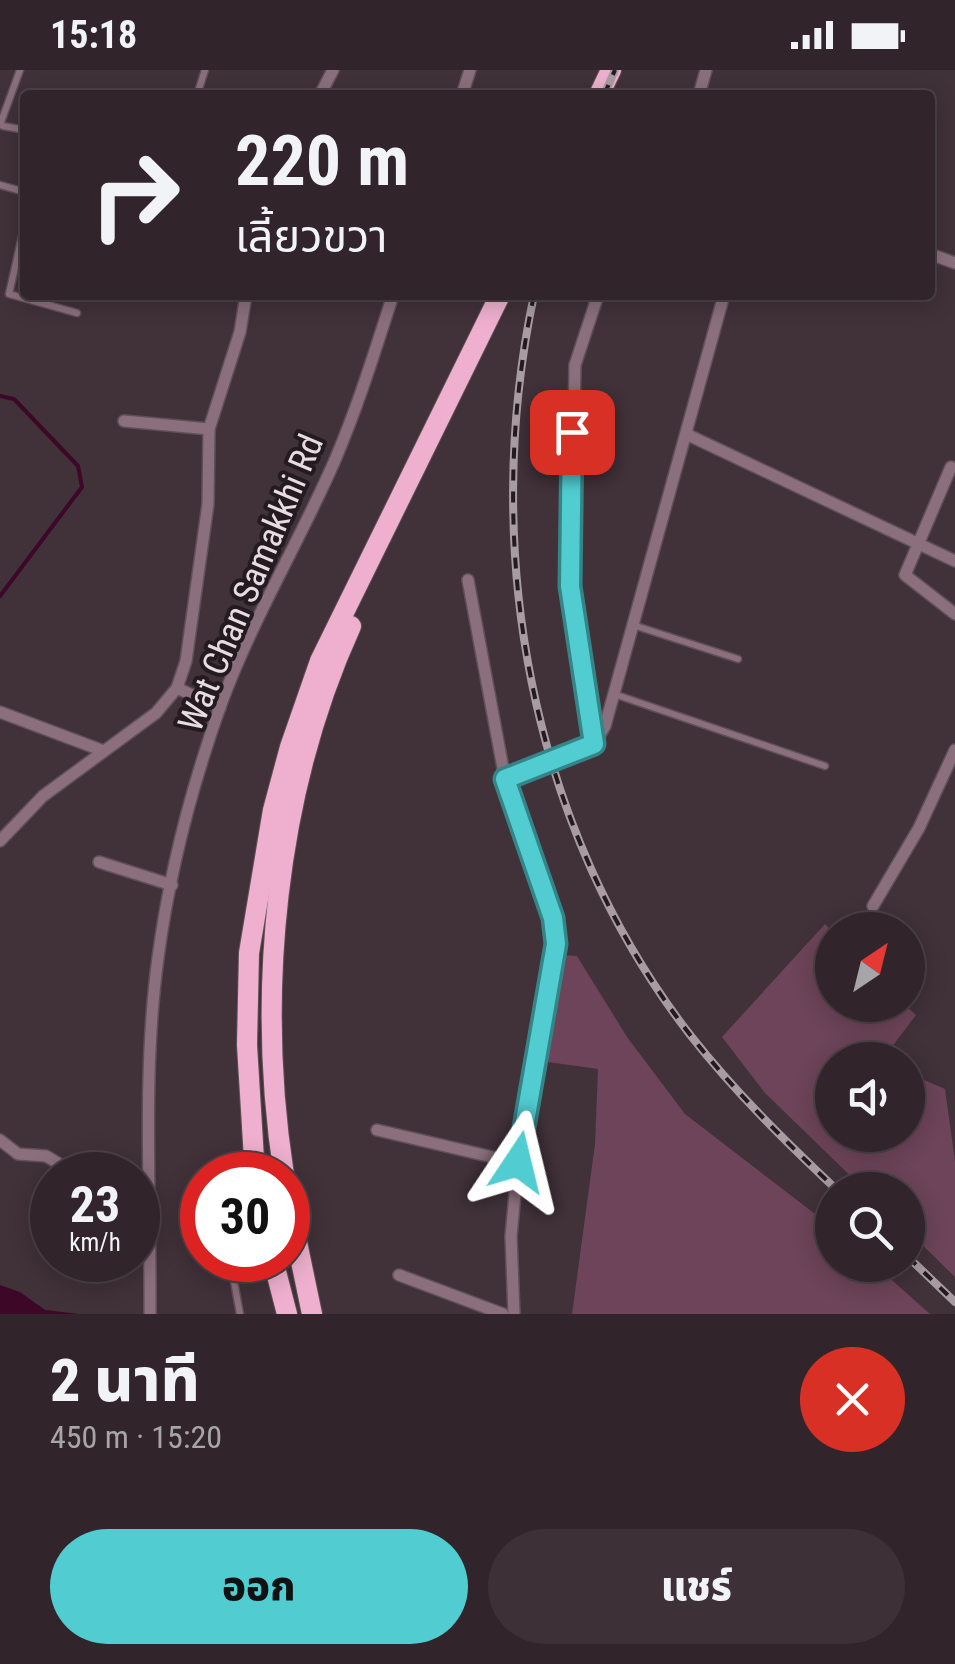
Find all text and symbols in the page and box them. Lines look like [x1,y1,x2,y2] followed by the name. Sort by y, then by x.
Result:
[50,13,137,57] text: 15:18
[235,120,409,202] text: 220 m
[70,130,200,260] icon: right
[235,210,387,263] text: เลี้ยวขวา
[530,390,615,475] pin
[545,405,600,460] icon: arrive
[170,429,332,737] street label: Wat Chan Samakkhi Rd
[815,912,925,1022] north arrow
[815,912,925,1282] map controls
[815,1042,925,1152] button: sound
[466,1110,570,1214] position arrow
[180,1152,310,1282] speed limit sign: 30
[815,1172,925,1282] button: search
[70,1176,120,1234] text: 23
[69,1228,121,1257] text: km/h
[50,1345,200,1416] text: 2 นาที
[800,1347,905,1452] button: close
[50,1418,222,1456] text: 450 m · 15:20
[50,1529,468,1644] button: ออก
[488,1529,905,1644] button: แชร์

